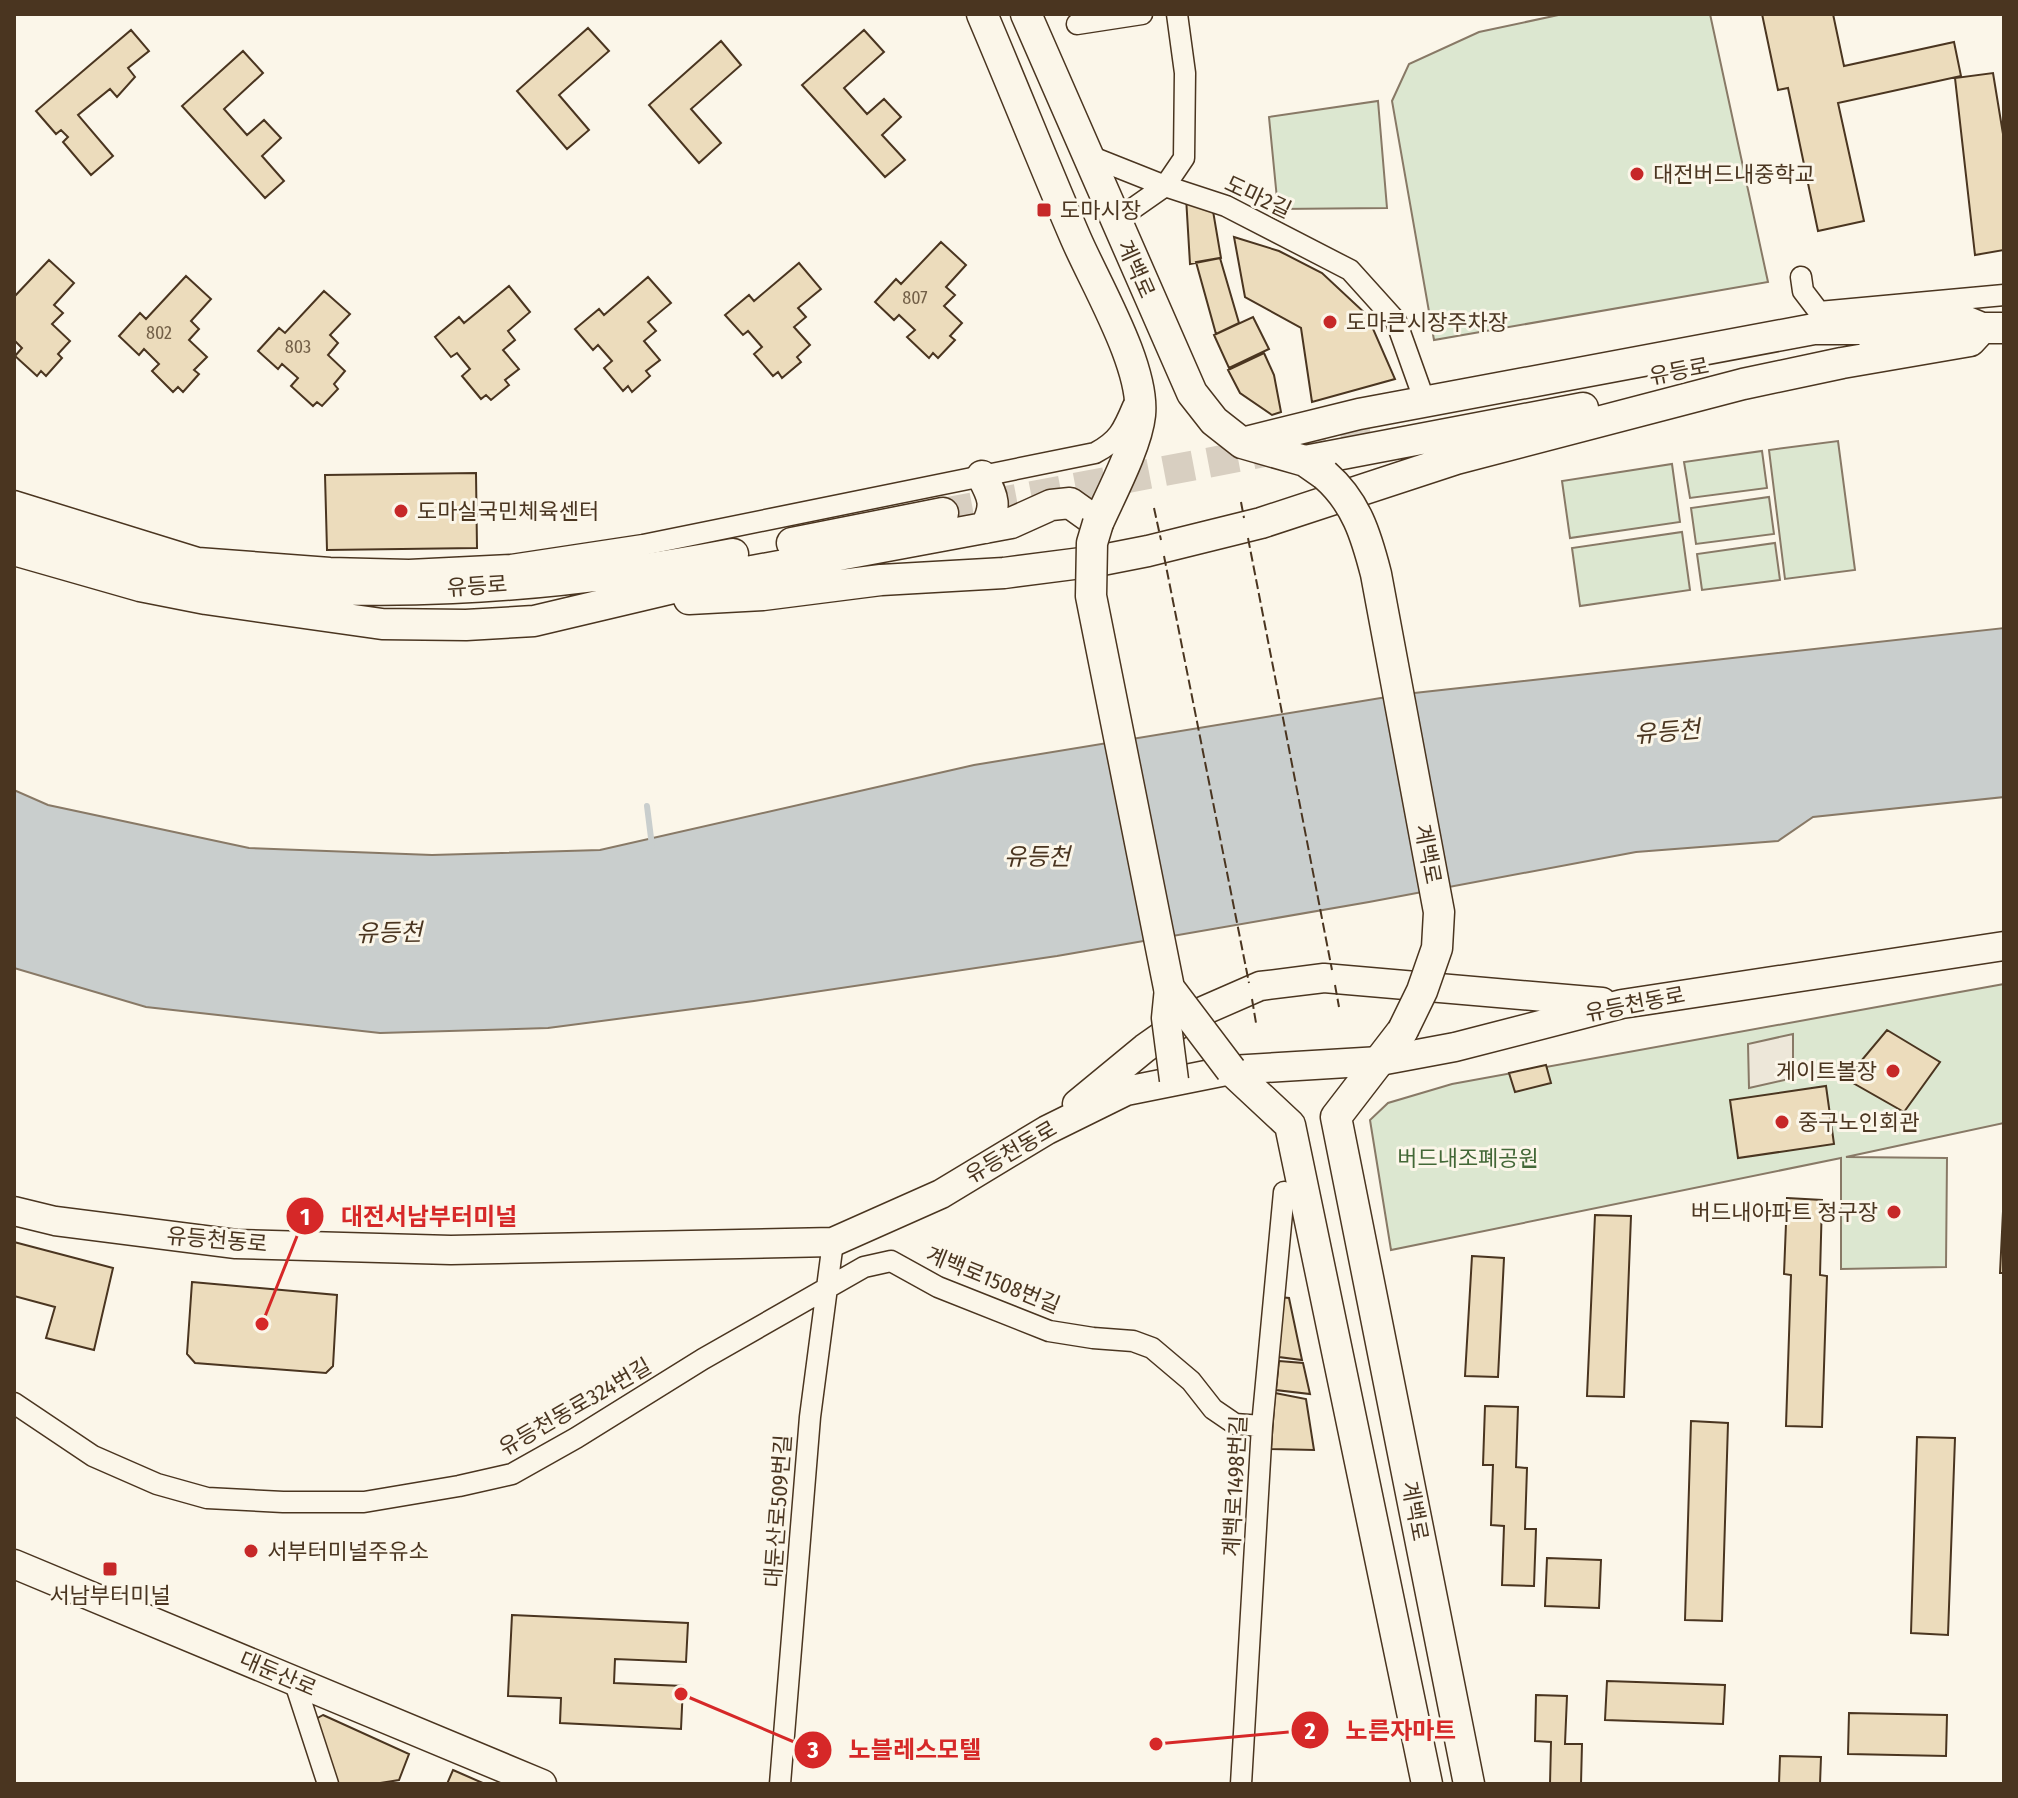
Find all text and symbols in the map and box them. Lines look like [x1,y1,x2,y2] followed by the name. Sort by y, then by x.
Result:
[1653,161,1815,188] place label: 대전버드내중학교
[1628,165,1646,183] marker: 대전버드내중학교
[1220,170,1296,224] street label: 도마2길
[1060,197,1141,224] place label: 도마시장
[1035,201,1053,219] marker: 도마시장
[1111,236,1161,302] street label: 계백로
[902,287,928,309] house number: 807
[1346,309,1508,336] place label: 도마큰시장주차장
[1321,313,1339,331] marker: 도마큰시장주차장
[146,322,172,344] house number: 802
[285,336,311,358] house number: 803
[1647,352,1711,390] street label: 유등로
[417,498,599,525] place label: 도마실국민체육센터
[392,502,410,520] marker: 도마실국민체육센터
[446,570,508,602] street label: 유등로
[1633,715,1704,749] water label: 유등천
[1409,822,1447,886] street label: 계백로
[1004,843,1073,871] water label: 유등천
[356,918,425,948] water label: 유등천
[1583,981,1687,1027] street label: 유등천동로
[1776,1058,1877,1085] place label: 게이트볼장
[1884,1062,1902,1080] marker: 게이트볼장
[1798,1109,1919,1136] place label: 중구노인회관
[1773,1113,1791,1131] marker: 중구노인회관
[960,1115,1062,1189] street label: 유등천동로
[1397,1145,1539,1172] park label: 버드내조폐공원
[285,1192,534,1240] callout: 대전서남부터미널
[1691,1199,1878,1226] place label: 버드내아파트 정구장
[300,1203,310,1231] text: 1
[341,1203,517,1231] text: 대전서남부터미널
[1885,1203,1903,1221] marker: 버드내아파트 정구장
[165,1222,269,1258] street label: 유등천동로
[922,1241,1064,1319] street label: 계백로1508번길
[494,1352,656,1462] street label: 유등천동로324번길
[1218,1415,1252,1557] street label: 계백로1498번길
[759,1433,797,1589] street label: 대둔산로509번길
[1396,1479,1434,1543] street label: 계백로
[267,1538,429,1565] place label: 서부터미널주유소
[242,1542,260,1560] marker: 서부터미널주유소
[101,1560,119,1578] marker: 서남부터미널
[49,1582,171,1609] place label: 서남부터미널
[235,1646,321,1702] street label: 대둔산로
[1290,1706,1472,1754] callout: 노른자마트
[1303,1717,1316,1745] text: 2
[1346,1717,1456,1745] text: 노른자마트
[793,1726,997,1774] callout: 노블레스모텔
[806,1736,819,1764] text: 3
[849,1736,981,1764] text: 노블레스모텔

